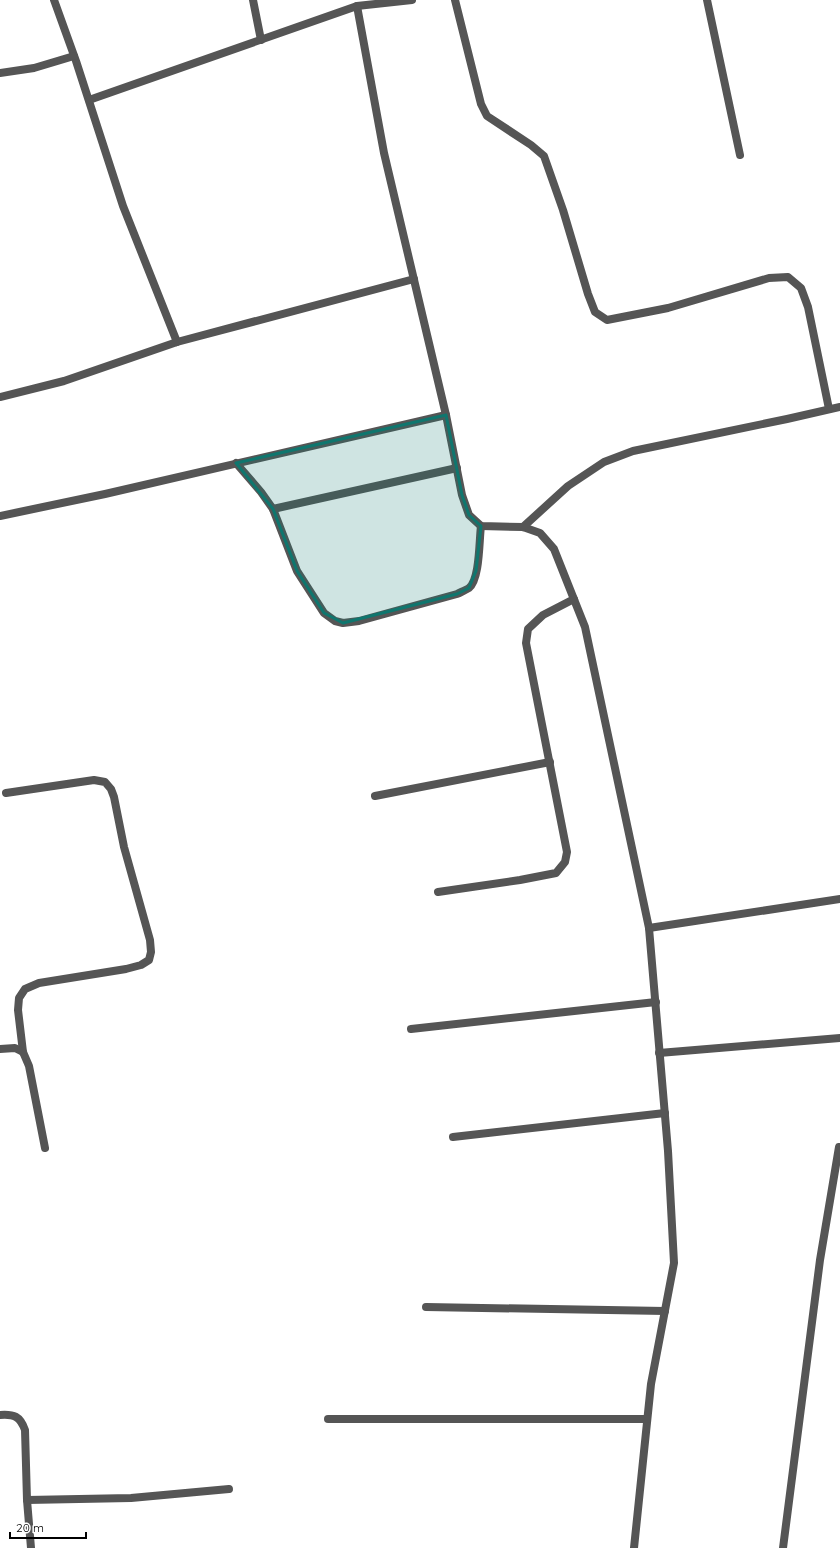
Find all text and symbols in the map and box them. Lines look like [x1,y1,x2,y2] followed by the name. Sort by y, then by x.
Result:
[10,1514,86,1540] scale bar
[16,1520,44,1535] text: 20 m

